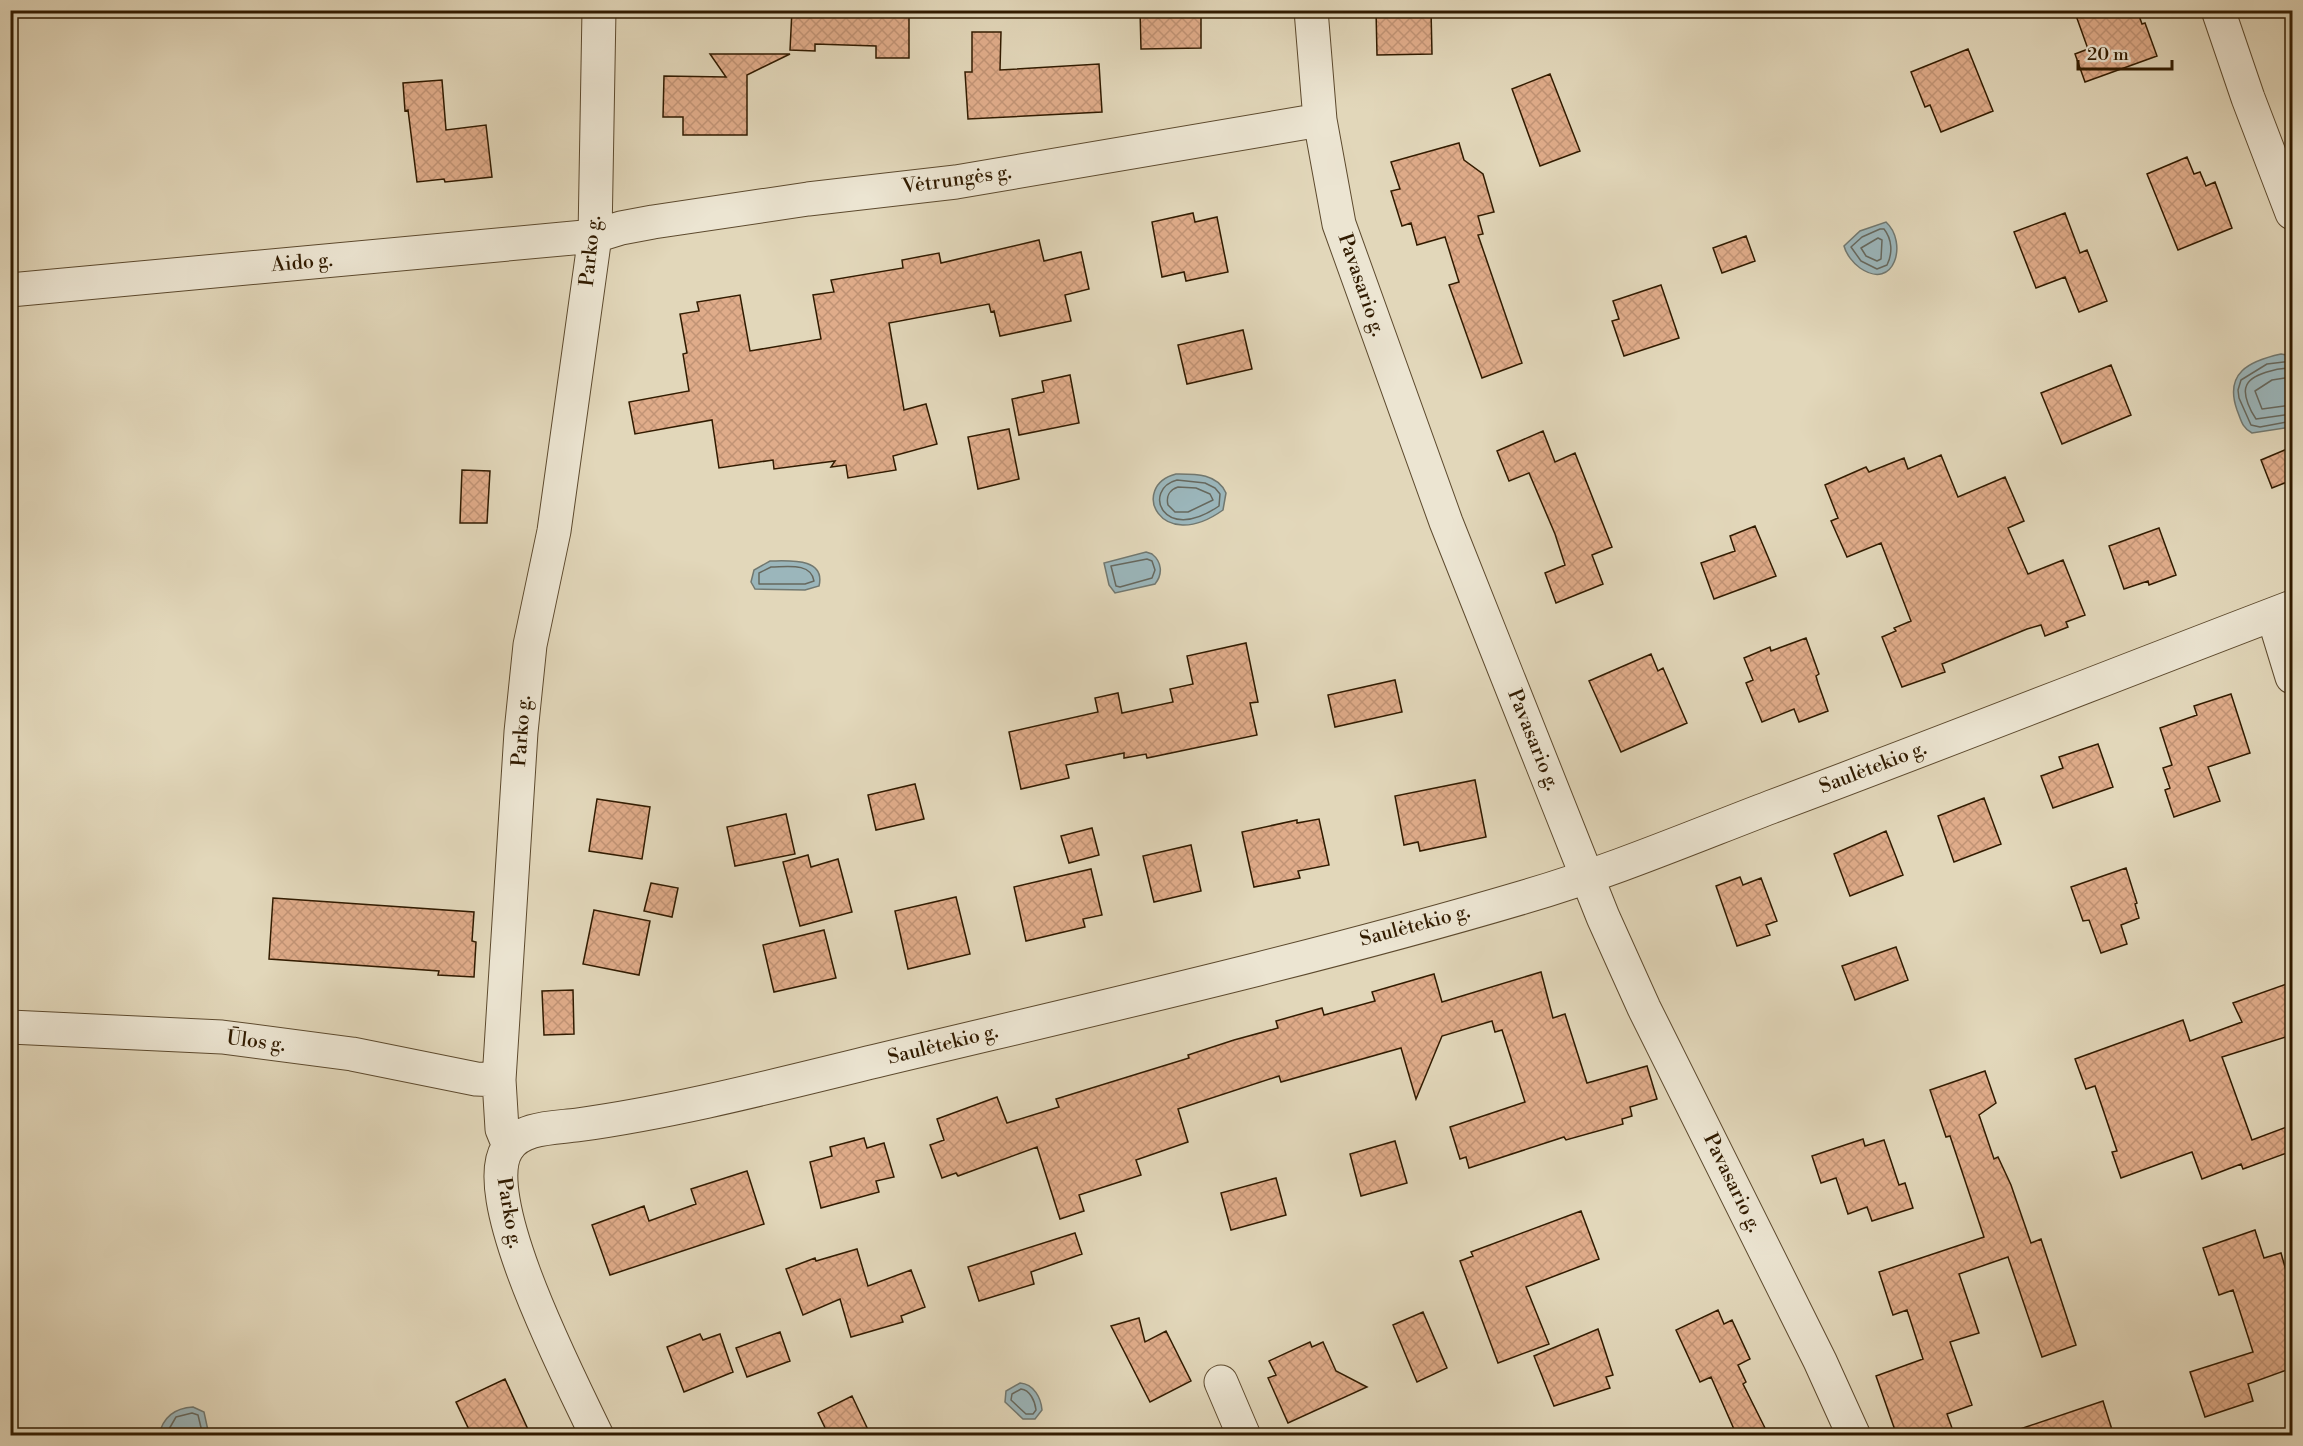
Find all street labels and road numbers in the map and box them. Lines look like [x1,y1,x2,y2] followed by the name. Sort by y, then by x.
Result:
[900,160,1013,200] street label: Vėtrungės g.
[575,214,607,288] street label: Parko g.
[1332,230,1390,340] street label: Pavasario g.
[269,248,334,278] street label: Aido g.
[1501,686,1565,794] street label: Pavasario g.
[507,695,537,767] street label: Parko g.
[1816,736,1930,800] street label: Saulėtekio g.
[1357,899,1473,953] street label: Saulėtekio g.
[885,1019,1001,1071] street label: Saulėtekio g.
[225,1025,287,1058] street label: Ūlos g.
[1697,1129,1767,1237] street label: Pavasario g.
[490,1176,528,1250] street label: Parko g.

